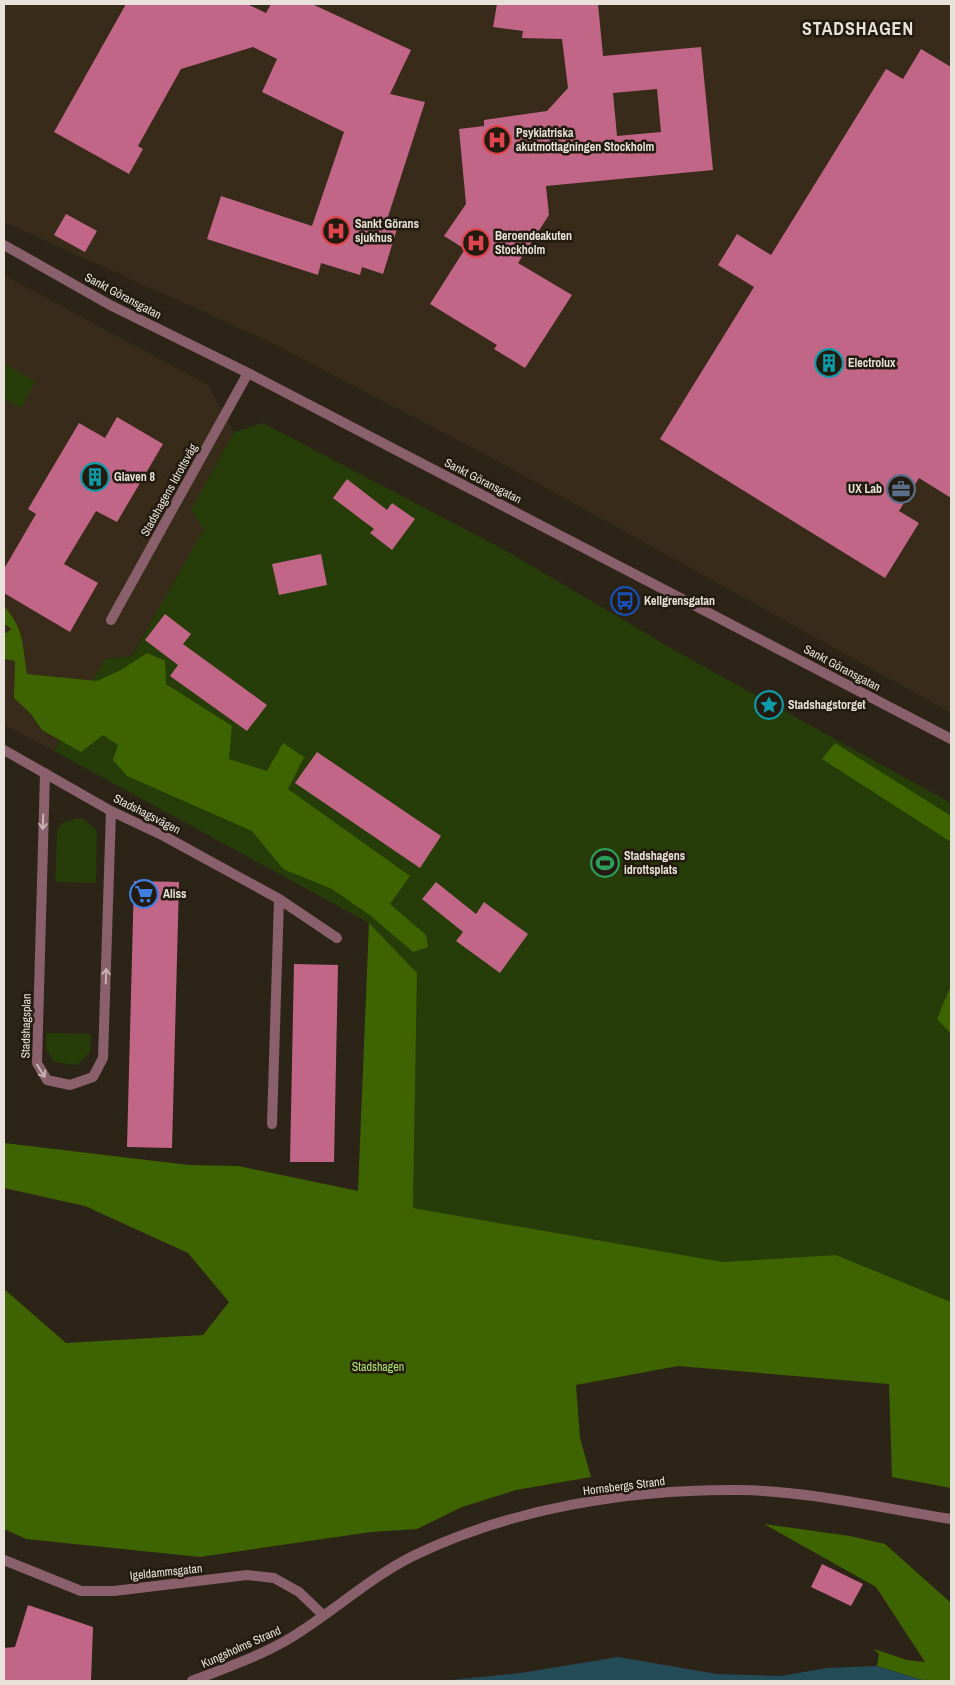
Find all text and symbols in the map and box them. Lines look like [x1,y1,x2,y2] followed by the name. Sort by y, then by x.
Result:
[802,16,914,41] district label: STADSHAGEN
[482,125,512,155] hospital icon: Psykiatriska akutmottagningen Stockholm
[516,125,655,155] place label: Psykiatriska akutmottagningen Stockholm
[321,216,351,246] hospital icon: Sankt Görans sjukhus
[355,216,420,246] place label: Sankt Görans sjukhus
[461,228,491,258] hospital icon: Beroendeakuten Stockholm
[495,228,572,258] place label: Beroendeakuten Stockholm
[82,269,164,323] street label: Sankt Göransgatan
[814,348,844,378] building icon: Electrolux
[848,355,896,371] place label: Electrolux
[137,440,201,539] street label: Stadshagens Idrottsväg
[442,455,524,507] street label: Sankt Göransgatan
[80,462,110,492] building icon: Glaven 8
[114,469,156,485] place label: Glaven 8
[886,474,916,504] office icon: UX Lab
[848,481,882,497] place label: UX Lab
[610,586,640,616] bus stop icon: Kellgrensgatan
[644,593,715,609] place label: Kellgrensgatan
[801,641,883,695] street label: Sankt Göransgatan
[754,690,784,720] place icon: Stadshagstorget
[788,697,866,713] place label: Stadshagstorget
[111,790,183,838] street label: Stadshagsvägen
[38,814,48,830] one-way arrow
[590,848,620,878] sports icon: Stadshagens idrottsplats
[624,848,686,878] place label: Stadshagens idrottsplats
[129,879,159,909] supermarket icon: Aliss
[163,886,187,902] place label: Aliss
[101,968,111,984] one-way arrow
[17,993,35,1059] street label: Stadshagsplan
[37,1063,47,1077] one-way arrow
[352,1359,404,1375] park label: Stadshagen
[582,1473,666,1499] street label: Hornsbergs Strand
[129,1560,203,1584] street label: Igeldammsgatan
[199,1622,283,1672] street label: Kungsholms Strand

